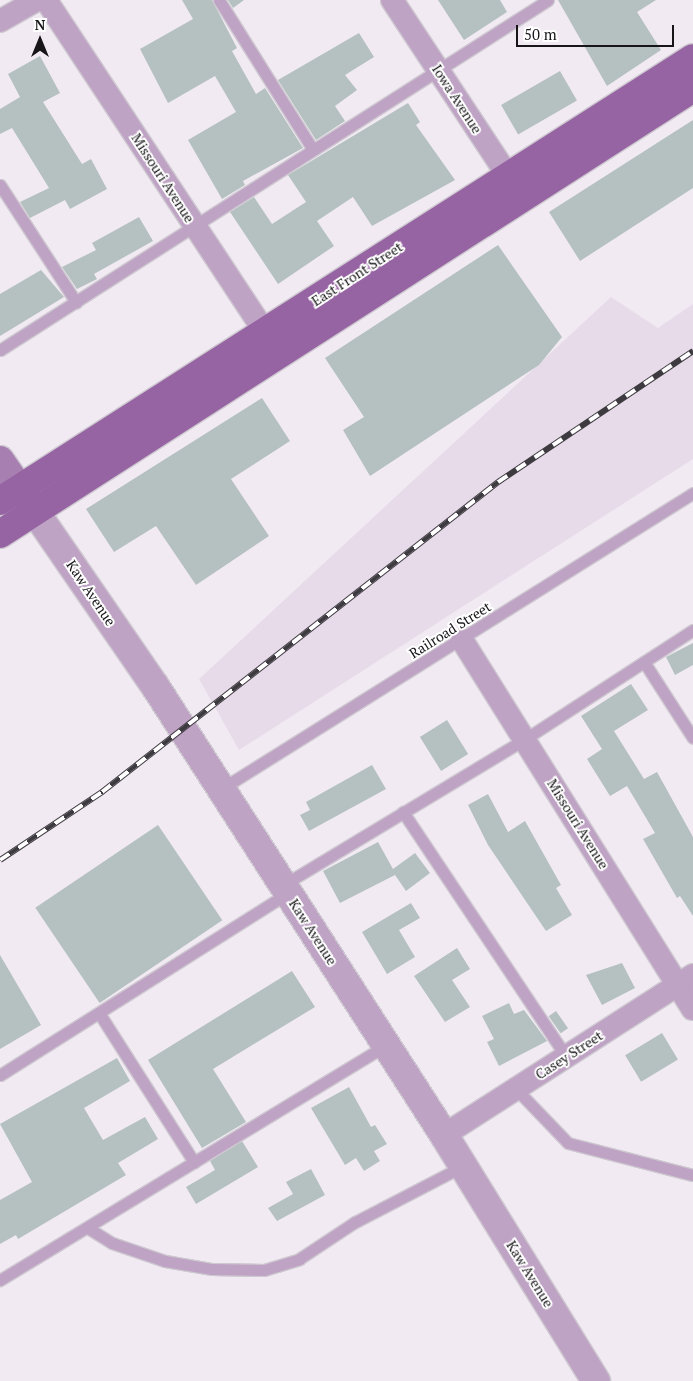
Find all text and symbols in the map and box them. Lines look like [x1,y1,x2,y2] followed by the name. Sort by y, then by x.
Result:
[15,15,65,65] north arrow
[35,15,45,34] text: N
[518,15,676,47] scale bar
[524,24,557,44] text: 50 m
[428,61,486,137] street label: Iowa Avenue
[128,130,198,226] street label: Missouri Avenue
[308,238,406,310] street label: East Front Street
[63,557,119,629] street label: Kaw Avenue
[406,598,494,662] street label: Railroad Street
[544,776,612,872] street label: Missouri Avenue
[285,896,341,968] street label: Kaw Avenue
[532,1027,606,1083] street label: Casey Street
[503,1238,557,1310] street label: Kaw Avenue

